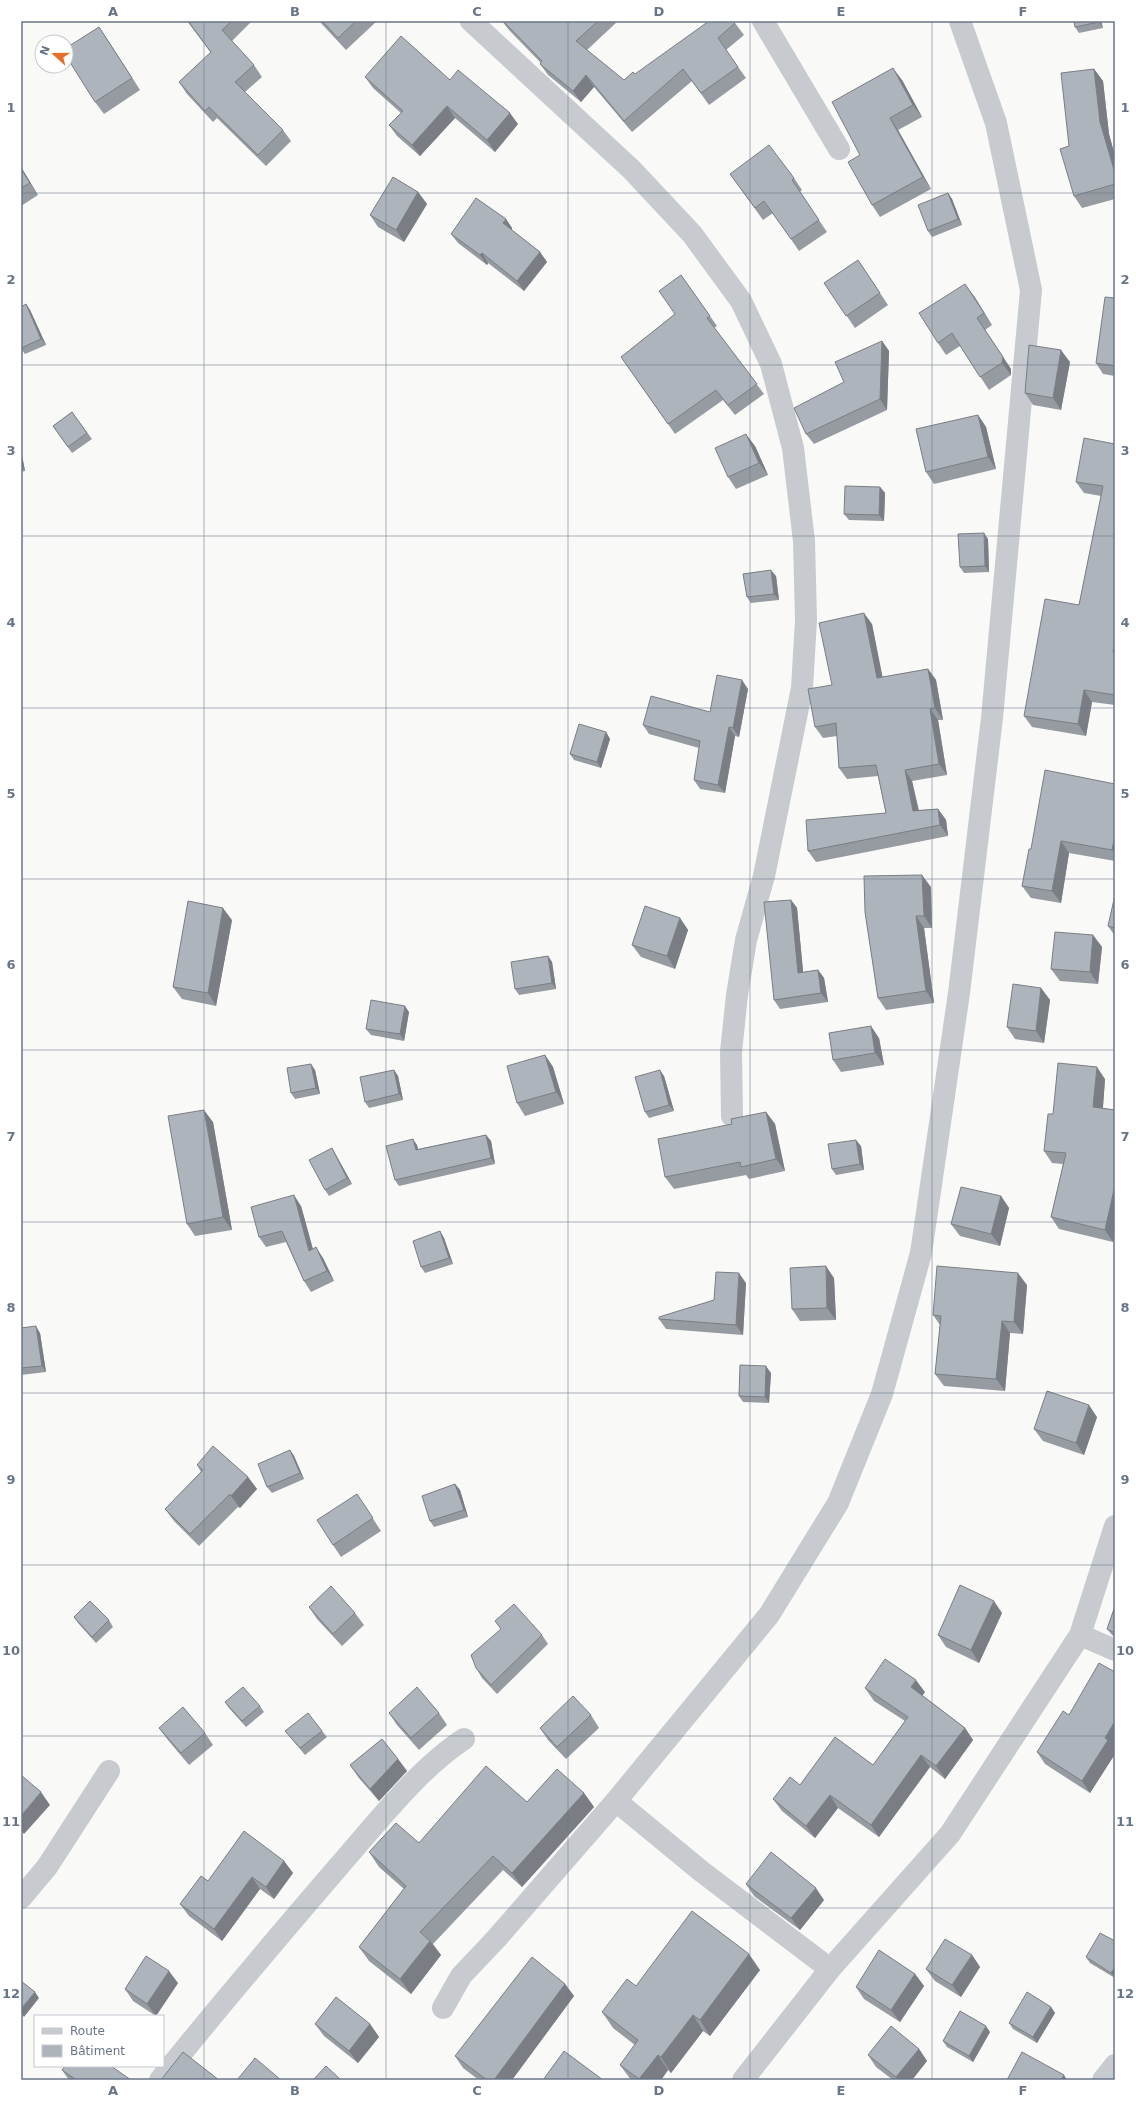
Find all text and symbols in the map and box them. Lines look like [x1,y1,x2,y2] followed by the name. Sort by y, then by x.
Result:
[108,4,118,19] text: A
[290,4,300,19] text: B
[472,4,482,19] text: C
[654,4,665,19] text: D
[837,4,845,19] text: E
[1019,4,1027,19] text: F
[34,34,74,74] north arrow
[37,44,53,57] text: N
[6,100,16,115] text: 1
[1120,100,1130,115] text: 1
[6,272,16,287] text: 2
[1120,272,1130,287] text: 2
[6,443,16,458] text: 3
[1120,443,1130,458] text: 3
[6,615,16,630] text: 4
[1120,615,1130,630] text: 4
[6,786,16,801] text: 5
[1120,786,1130,801] text: 5
[6,957,16,972] text: 6
[1120,957,1130,972] text: 6
[6,1129,16,1144] text: 7
[1120,1129,1130,1144] text: 7
[6,1300,16,1315] text: 8
[1120,1300,1130,1315] text: 8
[6,1472,16,1487] text: 9
[1120,1472,1130,1487] text: 9
[2,1643,20,1658] text: 10
[1116,1643,1134,1658] text: 10
[2,1814,20,1829] text: 11
[1116,1814,1134,1829] text: 11
[2,1986,20,2001] text: 12
[1116,1986,1134,2001] text: 12
[34,2015,164,2067] legend
[70,2024,105,2038] text: Route
[70,2044,125,2058] text: Bâtiment
[108,2083,118,2098] text: A
[290,2083,300,2098] text: B
[472,2083,482,2098] text: C
[654,2083,665,2098] text: D
[837,2083,845,2098] text: E
[1019,2083,1027,2098] text: F

